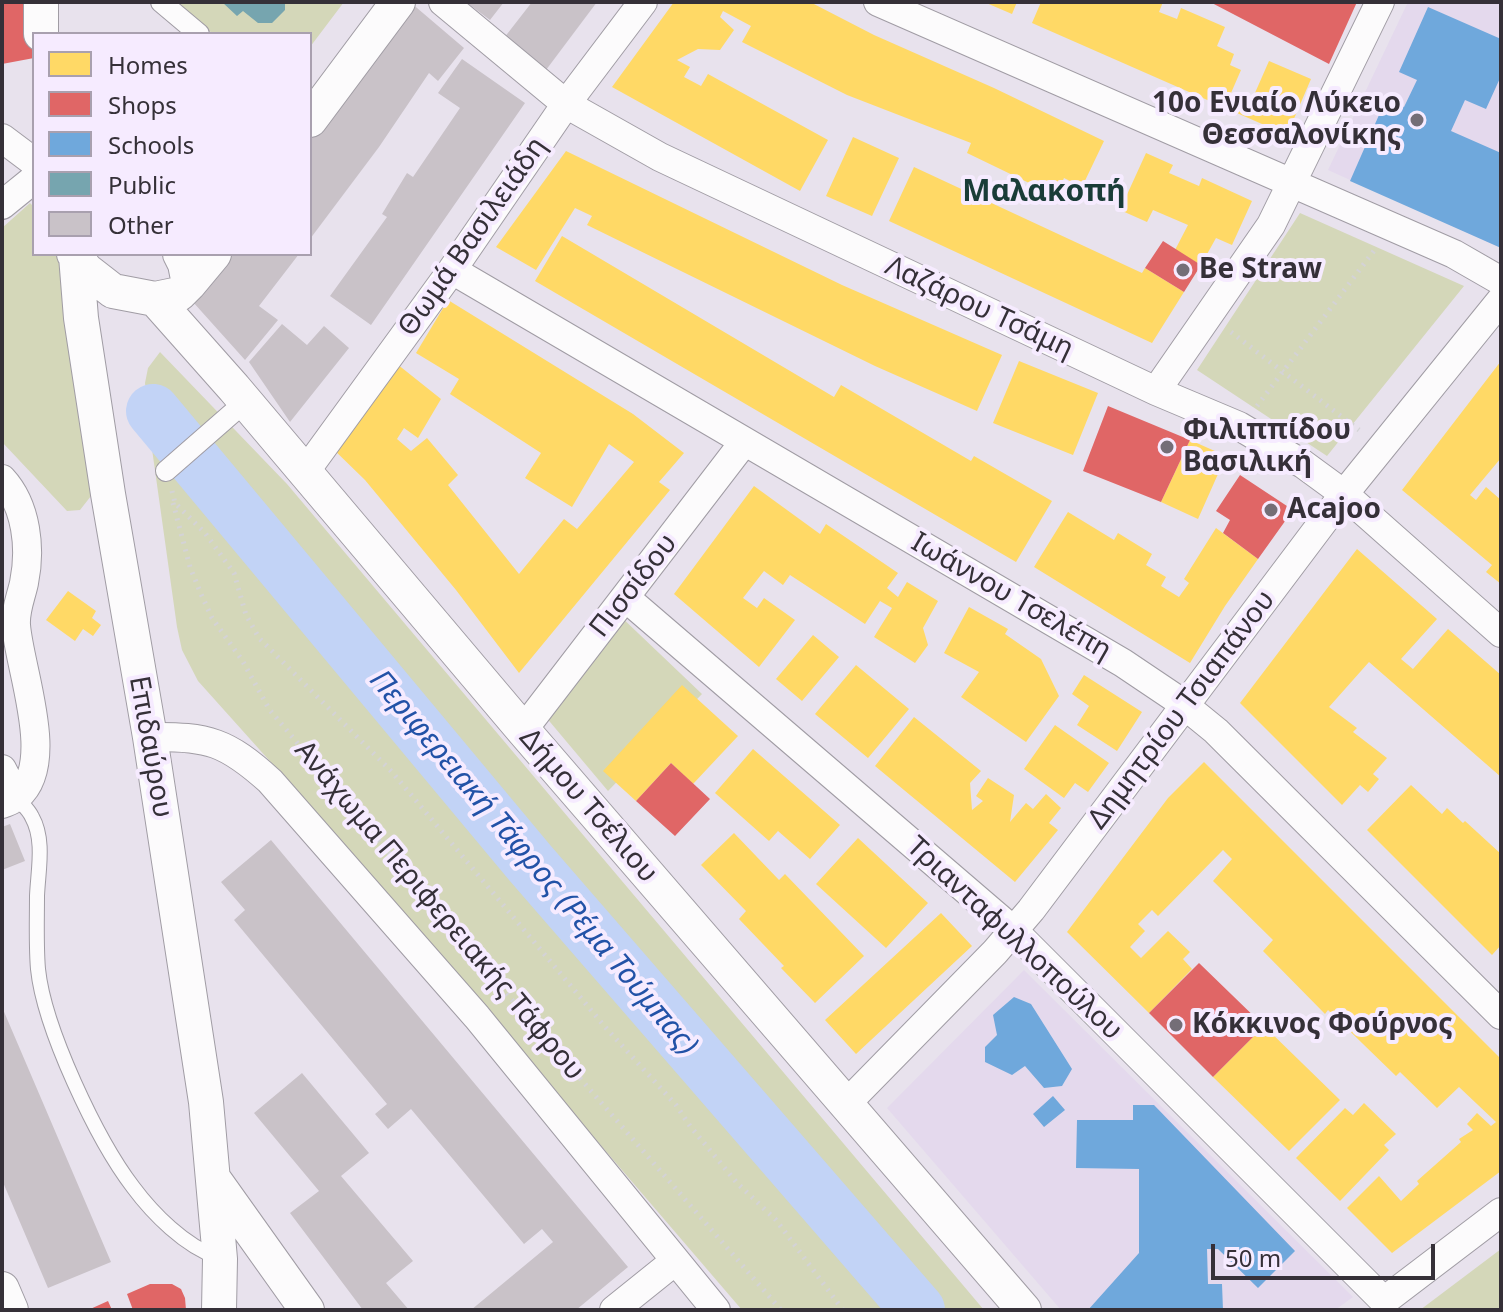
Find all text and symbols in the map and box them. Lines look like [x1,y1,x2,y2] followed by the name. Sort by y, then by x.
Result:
[32,32,312,256] legend
[108,48,188,81] text: Homes
[1152,87,1401,153] place label: 10ο Ενιαίο Λύκειο Θεσσαλονίκης
[108,88,177,121] text: Shops
[1408,111,1426,129] marker: 10ο Ενιαίο Λύκειο Θεσσαλονίκης
[108,128,194,161] text: Schools
[392,131,554,343] street label: Θωμά Βασιλειάδη
[108,168,176,201] text: Public
[962,174,1126,210] district label: Μαλακοπή
[108,208,174,241] text: Other
[880,250,1078,366] street label: Λαζάρου Τσάμη
[1199,253,1322,287] place label: Be Straw
[1174,261,1192,279] marker: Be Straw
[1183,414,1351,480] place label: Φιλιππίδου Βασιλική
[1158,438,1176,456] marker: Φιλιππίδου Βασιλική
[1287,493,1381,527] place label: Acajoo
[1262,501,1280,519] marker: Acajoo
[905,526,1117,668] street label: Ιωάννου Τσελέπη
[583,528,685,644] street label: Πισσίδου
[1081,584,1283,836] street label: Δημητρίου Τσιαπάνου
[361,663,705,1063] water label: Περιφερειακή Τάφρος (Ρέμα Τούμπας)
[121,673,179,821] street label: Επιδαύρου
[512,722,664,890] street label: Δήμου Τσέλιου
[287,735,591,1087] street label: Ανάχωμα Περιφερειακής Τάφρου
[899,830,1129,1048] street label: Τριανταφυλλοπούλου
[1192,1008,1453,1042] place label: Κόκκινος Φούρνος
[1167,1016,1185,1034] marker: Κόκκινος Φούρνος
[1215,1228,1439,1278] scale bar
[1225,1241,1281,1274] text: 50 m

